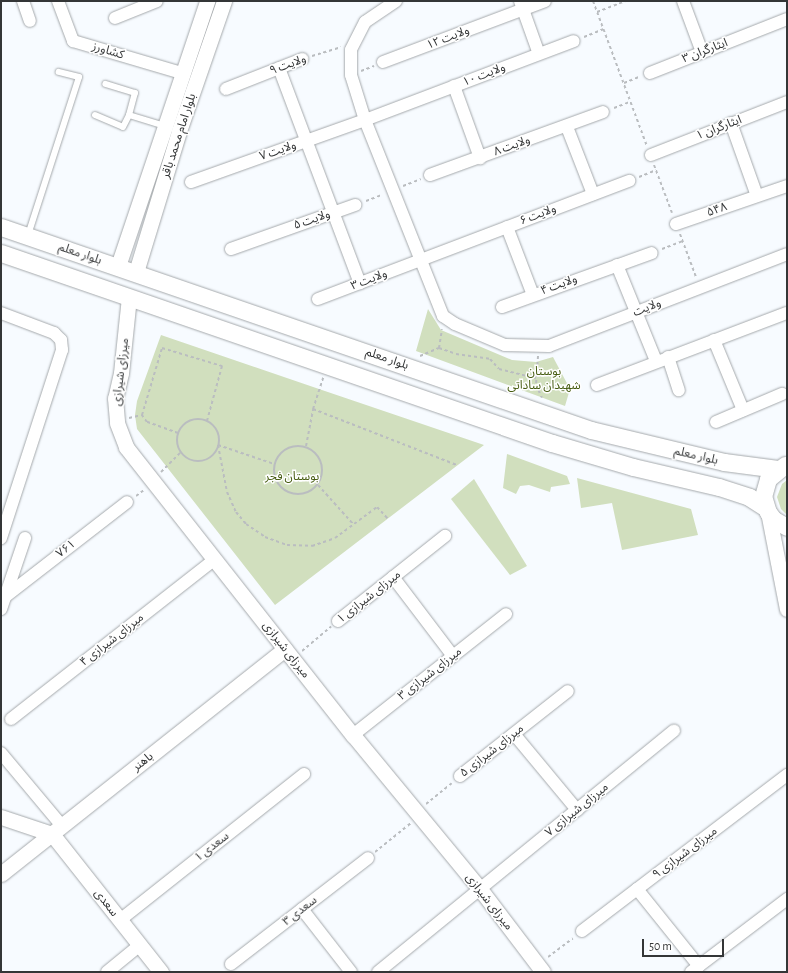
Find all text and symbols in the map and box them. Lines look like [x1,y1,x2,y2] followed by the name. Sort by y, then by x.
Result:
[425,23,471,53] street label: ولایت ۱۲
[680,36,730,66] street label: ایثارگران ۳
[90,39,126,63] street label: کشاورز
[268,52,308,78] street label: ولایت ۹
[461,60,507,90] street label: ولایت ۱۰
[159,92,199,180] street label: بلوار امام محمد باقر
[694,113,744,143] street label: ایثارگران ۱
[492,133,532,159] street label: ولایت ۸
[258,138,298,164] street label: ولایت ۷
[705,200,729,220] street label: ۵۴۸
[518,201,558,229] street label: ولایت ۶
[292,207,332,233] street label: ولایت ۵
[57,240,103,268] street label: بلوار معلم
[349,266,389,294] street label: ولایت ۳
[539,272,579,298] street label: ولایت ۴
[631,296,663,320] street label: ولایت
[110,337,132,407] street label: میرزای شیرازی
[364,345,410,373] street label: بلوار معلم
[507,365,581,393] park label: بوستان شهیدان ساداتی
[673,444,719,468] street label: بلوار معلم
[265,470,319,484] park label: بوستان فجر
[53,537,79,561] street label: ۷۶۱
[334,568,404,626] street label: میرزای شیرازی ۱
[77,611,147,669] street label: میرزای شیرازی ۴
[259,619,313,681] street label: میرزای شیرازی
[395,645,465,703] street label: میرزای شیرازی ۳
[457,722,527,780] street label: میرزای شیرازی ۵
[130,749,156,775] street label: باهنر
[542,780,612,840] street label: میرزای شیرازی ۷
[650,824,720,882] street label: میرزای شیرازی ۹
[192,829,232,865] street label: سعدی ۱
[462,871,516,933] street label: میرزای شیرازی
[91,886,121,920] street label: سعدی
[280,893,320,929] street label: سعدی ۳
[644,931,726,957] scale bar
[649,940,672,952] text: 50 m

